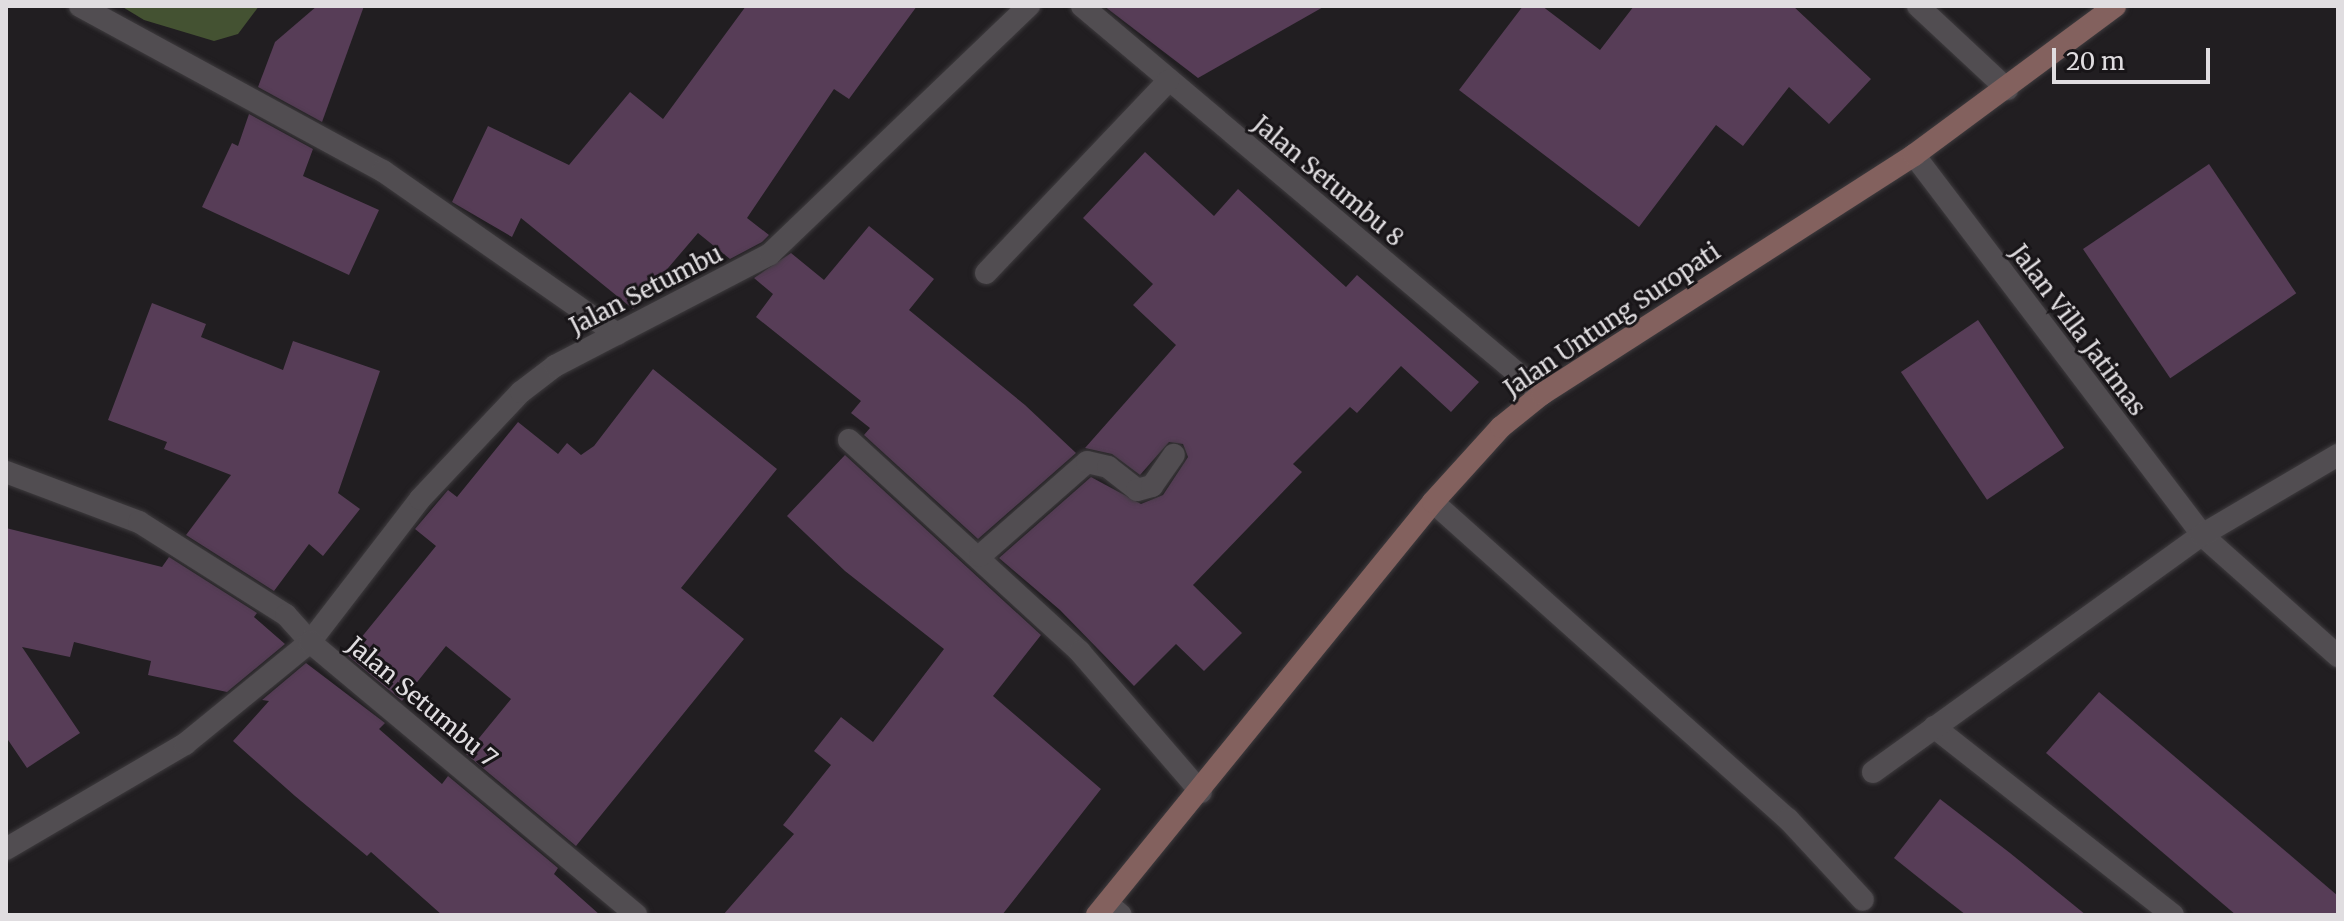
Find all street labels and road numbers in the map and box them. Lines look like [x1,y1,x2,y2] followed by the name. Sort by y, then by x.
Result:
[1247,110,1409,252] street label: Jalan Setumbu 8
[1499,237,1725,403] street label: Jalan Untung Suropati
[565,239,727,341] street label: Jalan Setumbu
[2004,239,2152,421] street label: Jalan Villa Jatimas
[341,631,503,773] street label: Jalan Setumbu 7

